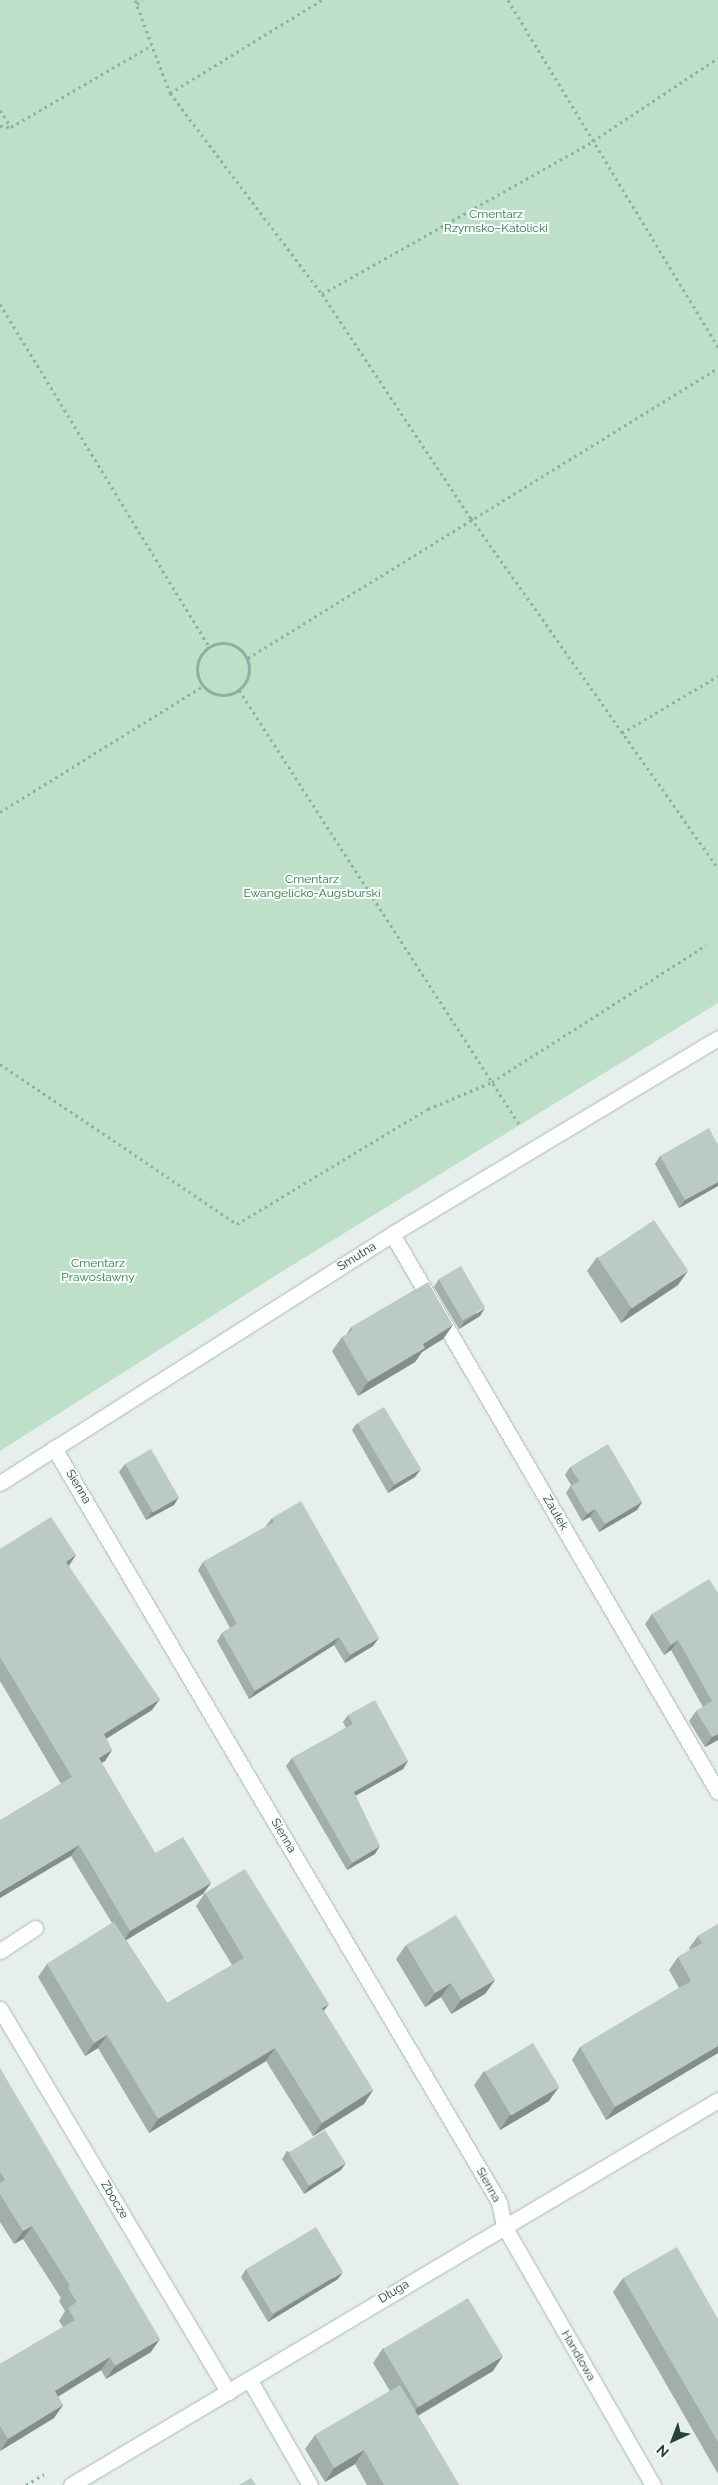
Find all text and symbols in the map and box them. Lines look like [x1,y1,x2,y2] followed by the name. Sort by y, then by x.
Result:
[444,208,548,236] park label: Cmentarz Rzymsko–Katolicki
[243,873,381,901] park label: Cmentarz Ewangelicko-Augsburski
[335,1240,379,1274] street label: Smutna
[61,1257,135,1285] park label: Cmentarz Prawosławny
[62,1467,94,1507] street label: Sienna
[539,1493,571,1533] street label: Zaułek
[267,1816,299,1856] street label: Sienna
[473,2165,503,2205] street label: Sienna
[97,2179,131,2221] street label: Zbocze
[376,2277,412,2307] street label: Długa
[558,2328,598,2384] street label: Handlowa
[648,2415,698,2465] north arrow
[653,2441,672,2460] text: N

